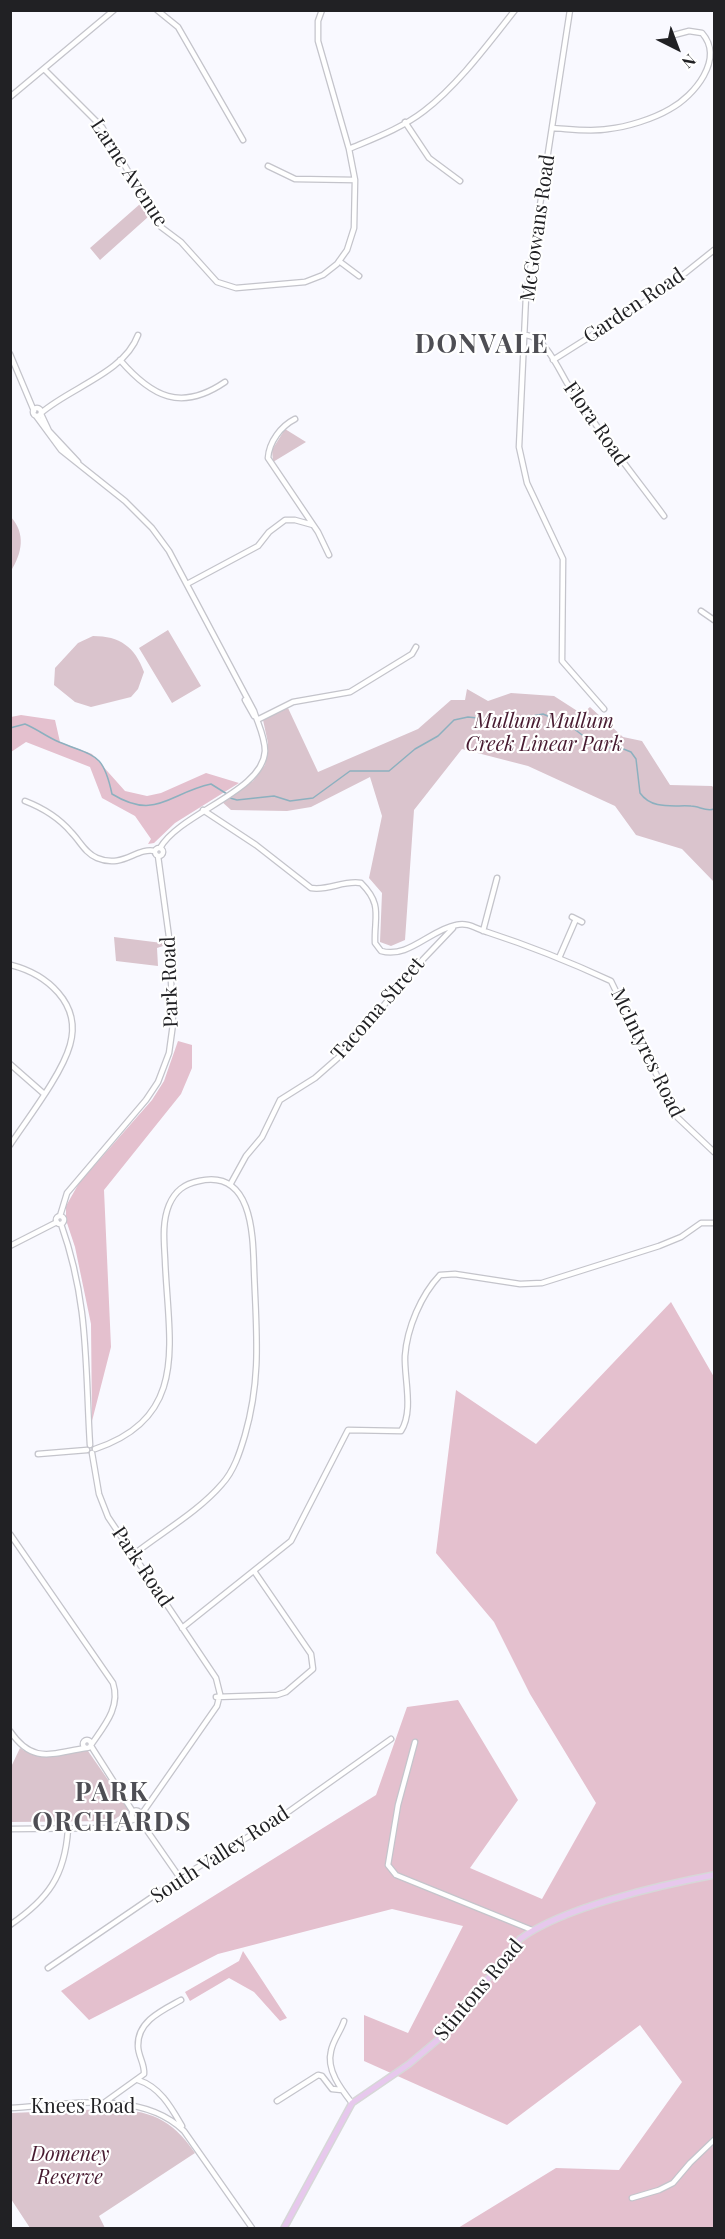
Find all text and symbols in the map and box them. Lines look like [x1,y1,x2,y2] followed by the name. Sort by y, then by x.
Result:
[647,18,707,78] north arrow
[678,50,701,73] text: N
[85,115,173,231] street label: Larne Avenue
[516,153,560,303] street label: McGowans Road
[579,263,689,349] street label: Garden Road
[415,329,549,361] district label: DONVALE
[558,377,634,471] street label: Flora Road
[466,710,622,757] park label: Mullum Mullum Creek Linear Park
[156,936,184,1028] street label: Park Road
[327,952,429,1066] street label: Tacoma Street
[605,985,689,1121] street label: McIntyres Road
[106,1522,178,1612] street label: Park Road
[32,1777,192,1838] district label: PARK ORCHARDS
[146,1801,294,1909] street label: South Valley Road
[430,1934,528,2046] street label: Stintons Road
[31,2095,135,2119] street label: Knees Road
[31,2143,109,2190] park label: Domeney Reserve

